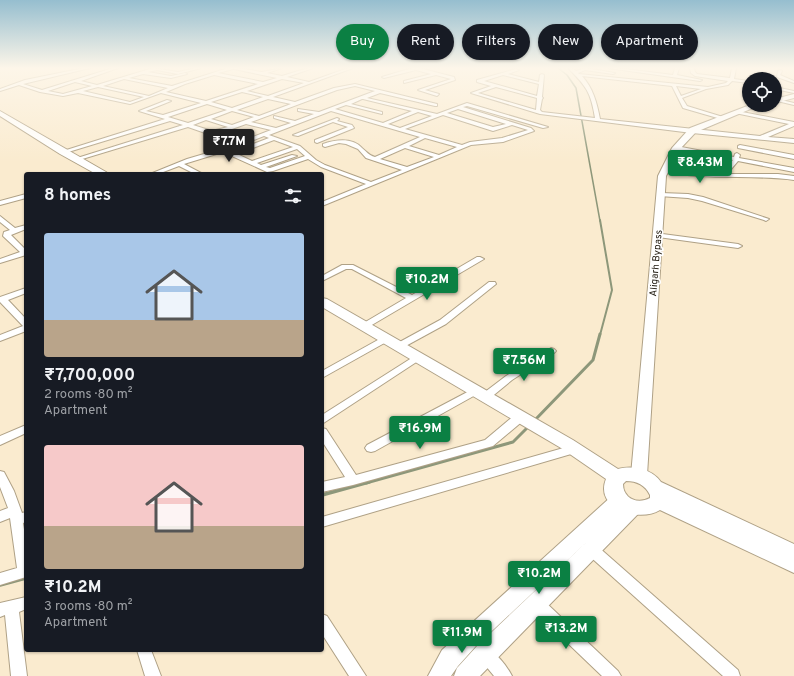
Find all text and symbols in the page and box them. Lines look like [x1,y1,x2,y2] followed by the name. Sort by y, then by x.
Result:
[336,24,389,60] chip: Buy
[397,24,454,60] chip: Rent
[462,24,530,60] chip: Filters
[538,24,593,60] chip: New
[601,24,698,60] chip: Apartment
[742,72,782,112] map controls
[742,72,782,112] button: locate
[201,129,257,163] pin: ₹7.7M
[212,134,246,150] text: ₹7.7M
[667,150,733,184] pin: ₹8.43M
[677,155,723,171] text: ₹8.43M
[44,185,111,207] text: 8 homes
[282,185,304,207] icon: filters
[647,229,666,297] street label: Aligarh Bypass
[138,259,210,331] icon: home
[394,267,460,301] pin: ₹10.2M
[405,272,449,288] text: ₹10.2M
[491,348,557,382] pin: ₹7.56M
[502,353,546,369] text: ₹7.56M
[44,365,135,387] text: ₹7,700,000
[44,387,133,403] text: 2 rooms · 80 m²
[44,403,107,419] text: Apartment
[387,416,453,450] pin: ₹16.9M
[398,421,442,437] text: ₹16.9M
[138,471,210,543] icon: home
[506,561,572,595] pin: ₹10.2M
[517,566,561,582] text: ₹10.2M
[44,577,101,599] text: ₹10.2M
[44,599,132,615] text: 3 rooms · 80 m²
[44,615,107,631] text: Apartment
[533,616,599,650] pin: ₹13.2M
[429,620,495,654] pin: ₹11.9M
[545,621,587,637] text: ₹13.2M
[442,625,482,641] text: ₹11.9M

